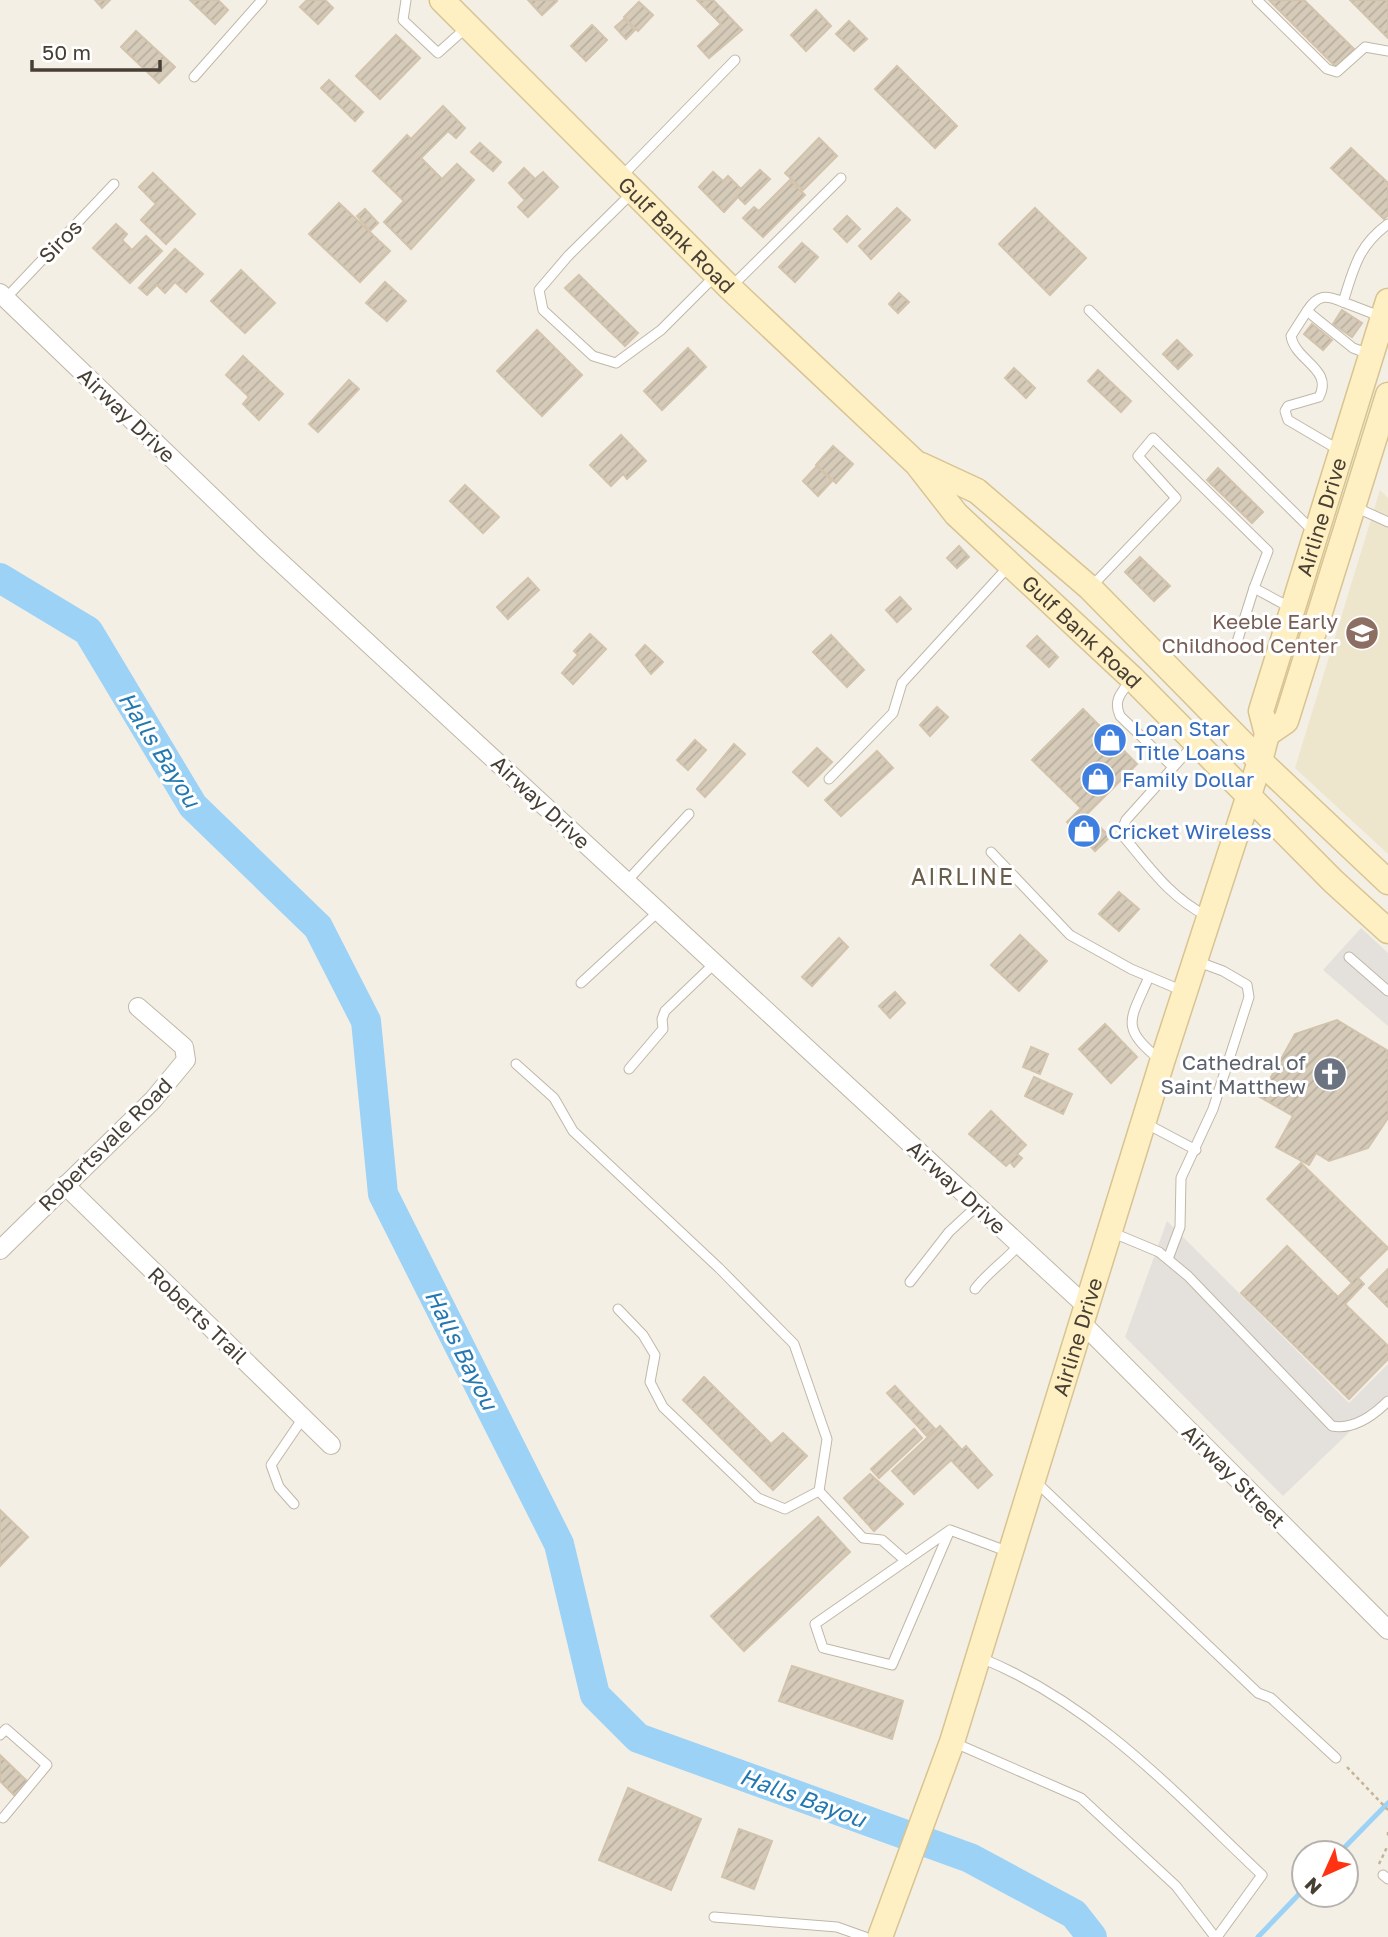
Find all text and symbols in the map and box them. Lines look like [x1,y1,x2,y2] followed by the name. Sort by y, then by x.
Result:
[32,28,159,72] scale bar
[42,39,91,65] text: 50 m
[613,171,740,298] street label: Gulf Bank Road
[33,214,87,268] street label: Siros
[73,362,181,468] street label: Airway Drive
[1291,454,1352,579] street label: Airline Drive
[1017,570,1148,694] street label: Gulf Bank Road
[1162,608,1338,658] place label: Keeble Early Childhood Center
[1343,614,1381,652] school or university icon: Keeble Early Childhood Center
[113,686,208,814] water label: Halls Bayou
[1134,715,1245,765] place label: Loan Star Title Loans
[1091,721,1129,759] shop icon: Loan Star Title Loans
[486,750,596,854] street label: Airway Drive
[1079,760,1117,798] shop icon: Family Dollar
[1122,766,1254,792] place label: Family Dollar
[1065,812,1103,850] shop icon: Cricket Wireless
[1108,818,1272,844] place label: Cricket Wireless
[911,862,1015,890] district label: AIRLINE
[1161,1049,1306,1099] place label: Cathedral of Saint Matthew
[1311,1055,1349,1093] church icon: Cathedral of Saint Matthew
[33,1072,177,1216] street label: Robertsvale Road
[902,1135,1012,1239] street label: Airway Drive
[143,1261,253,1369] street label: Roberts Trail
[1047,1274,1108,1399] street label: Airline Drive
[420,1284,505,1416] water label: Halls Bayou
[1177,1419,1291,1533] street label: Airway Street
[737,1761,871,1833] water label: Halls Bayou
[1290,1839,1360,1909] north arrow
[1299,1873,1326,1900] text: N

